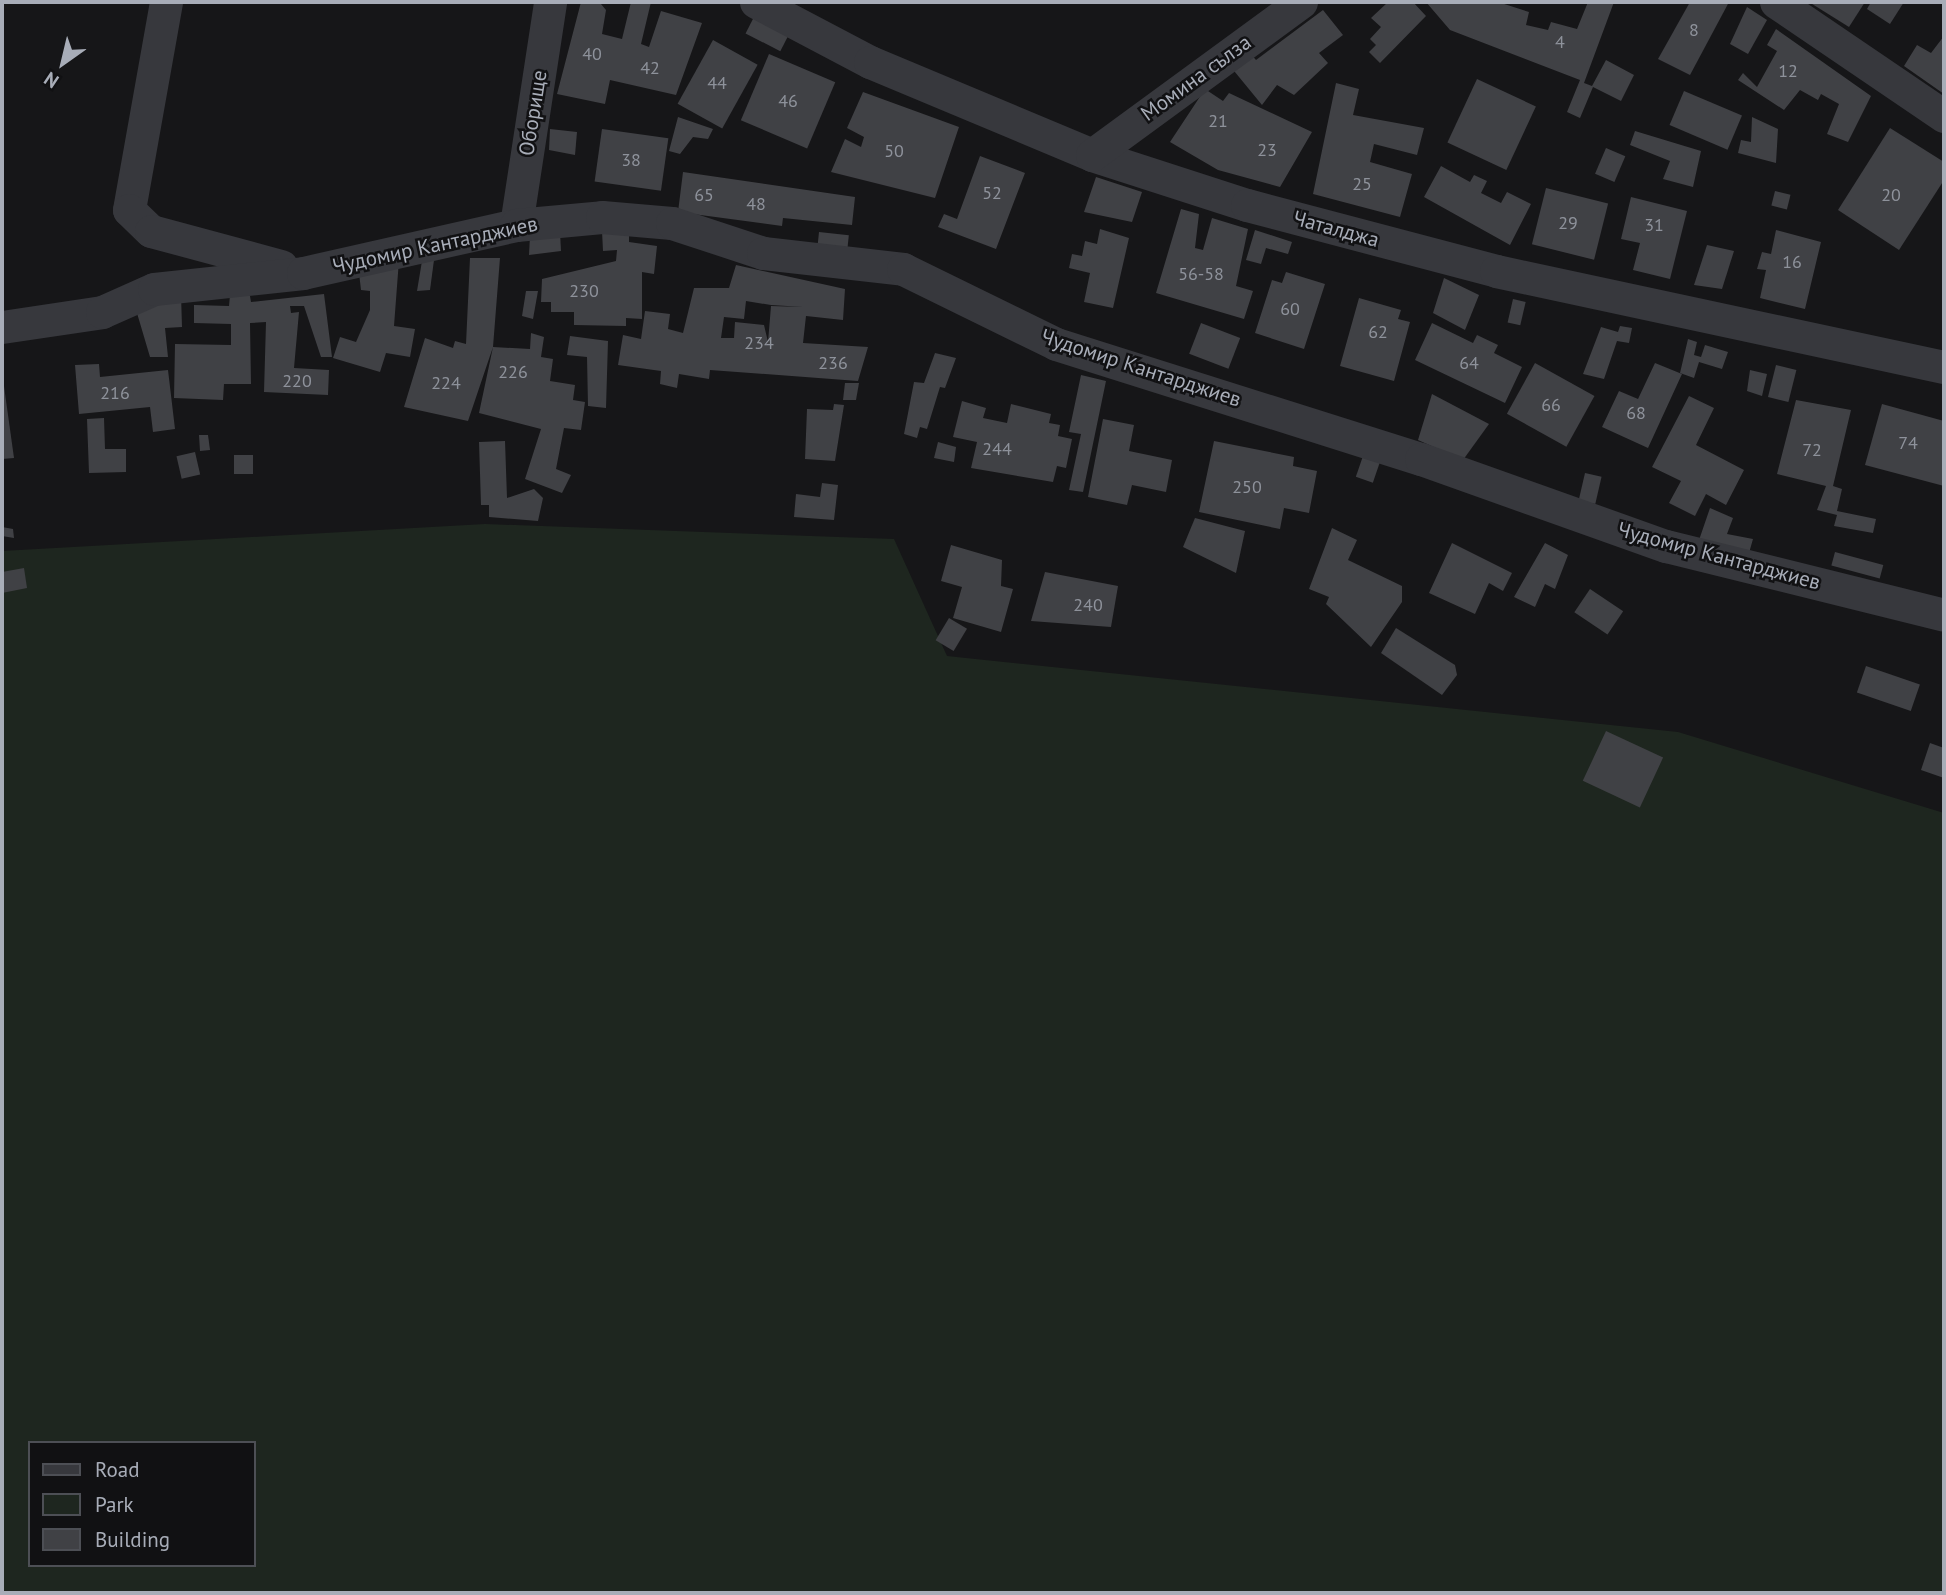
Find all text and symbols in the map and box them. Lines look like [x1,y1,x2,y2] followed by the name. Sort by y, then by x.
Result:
[1689,19,1699,41] house number: 8
[28,28,98,98] north arrow
[1136,30,1256,126] street label: Момина сълза
[1555,31,1565,53] house number: 4
[582,43,602,65] house number: 40
[640,57,660,79] house number: 42
[1778,60,1798,82] house number: 12
[39,67,63,94] text: N
[514,68,552,158] street label: Оборище
[707,72,727,94] house number: 44
[778,90,798,112] house number: 46
[1208,110,1228,132] house number: 21
[1257,139,1277,161] house number: 23
[884,140,904,162] house number: 50
[621,149,641,171] house number: 38
[1352,173,1372,195] house number: 25
[982,182,1002,204] house number: 52
[694,184,714,206] house number: 65
[1881,184,1901,206] house number: 20
[746,193,766,215] house number: 48
[1290,205,1382,253] street label: Чаталджа
[330,211,540,279] street label: Чудомир Кантарджиев
[1558,212,1578,234] house number: 29
[1644,214,1664,236] house number: 31
[1782,251,1802,273] house number: 16
[1178,263,1224,285] house number: 56-58
[569,280,599,302] house number: 230
[1280,298,1300,320] house number: 60
[1368,321,1388,343] house number: 62
[1038,324,1244,412] street label: Чудомир Кантарджиев
[744,332,774,354] house number: 234
[818,352,848,374] house number: 236
[1459,352,1479,374] house number: 64
[498,361,528,383] house number: 226
[282,370,312,392] house number: 220
[431,372,461,394] house number: 224
[100,382,130,404] house number: 216
[1541,394,1561,416] house number: 66
[1626,402,1646,424] house number: 68
[1898,432,1918,454] house number: 74
[982,438,1012,460] house number: 244
[1802,439,1822,461] house number: 72
[1232,476,1262,498] house number: 250
[1615,517,1823,595] street label: Чудомир Кантарджиев
[1073,594,1103,616] house number: 240
[28,1441,256,1567] legend
[95,1456,139,1483] text: Road
[95,1491,134,1518] text: Park
[95,1526,170,1553] text: Building

